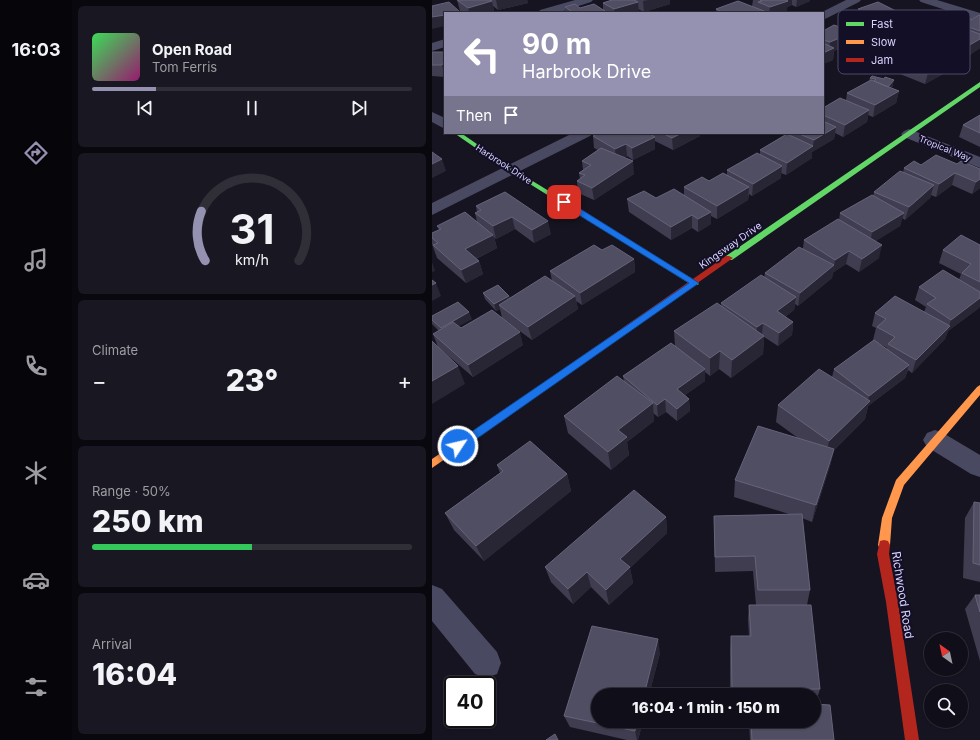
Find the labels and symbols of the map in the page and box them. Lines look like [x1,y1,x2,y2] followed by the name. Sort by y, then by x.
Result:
[838,10,970,74] legend
[871,17,893,31] text: Fast
[871,35,896,49] text: Slow
[871,53,893,67] text: Jam
[917,133,973,163] street label: Tropical Way
[474,142,534,186] street label: Harbrook Drive
[547,185,581,219] pin
[696,219,764,271] street label: Kingsway Drive
[437,425,479,467] position arrow
[889,550,917,640] street label: Richwood Road
[924,632,968,676] north arrow
[444,676,496,728] speed limit sign: 40

